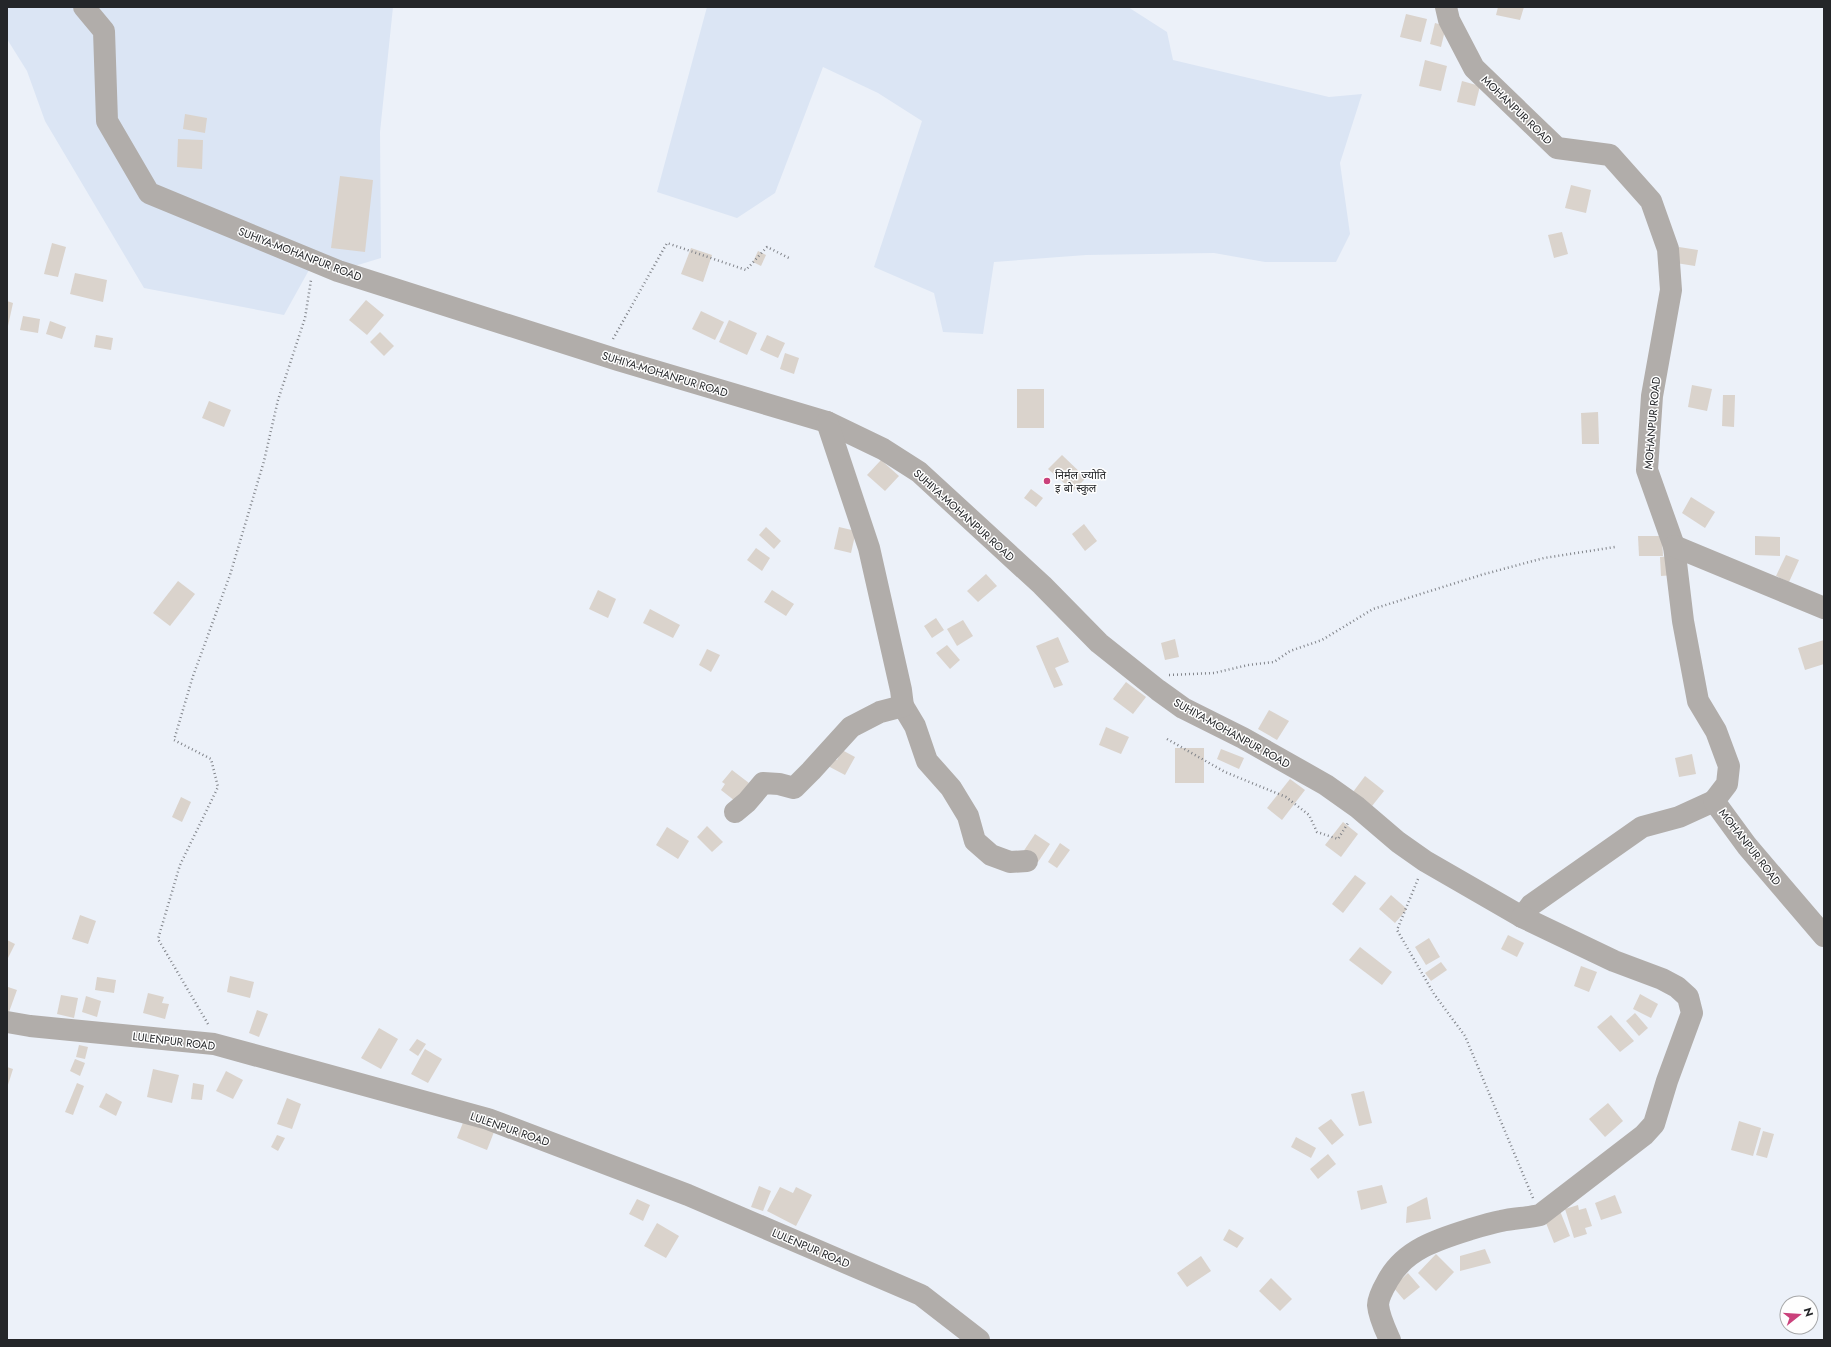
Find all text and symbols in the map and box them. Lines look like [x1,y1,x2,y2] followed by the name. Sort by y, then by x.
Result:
[1478,72,1556,148] street label: MOHANPUR ROAD
[236,223,365,285] street label: SUHIYA-MOHANPUR ROAD
[600,347,730,401] street label: SUHIYA-MOHANPUR ROAD
[1640,376,1664,470] street label: MOHANPUR ROAD
[910,465,1018,565] street label: SUHIYA-MOHANPUR ROAD
[1055,467,1107,496] place label: निर्मल ज्याेति इ बाे स्कुल
[1042,476,1052,486] marker: निर्मल ज्याेति इ बाे स्कुल
[1171,694,1294,772] street label: SUHIYA-MOHANPUR ROAD
[1715,805,1785,889] street label: MOHANPUR ROAD
[132,1028,217,1054] street label: LULENPUR ROAD
[468,1108,552,1150] street label: LULENPUR ROAD
[770,1224,853,1272] street label: LULENPUR ROAD
[1779,1295,1819,1335] north arrow
[1800,1306,1817,1319] text: N

